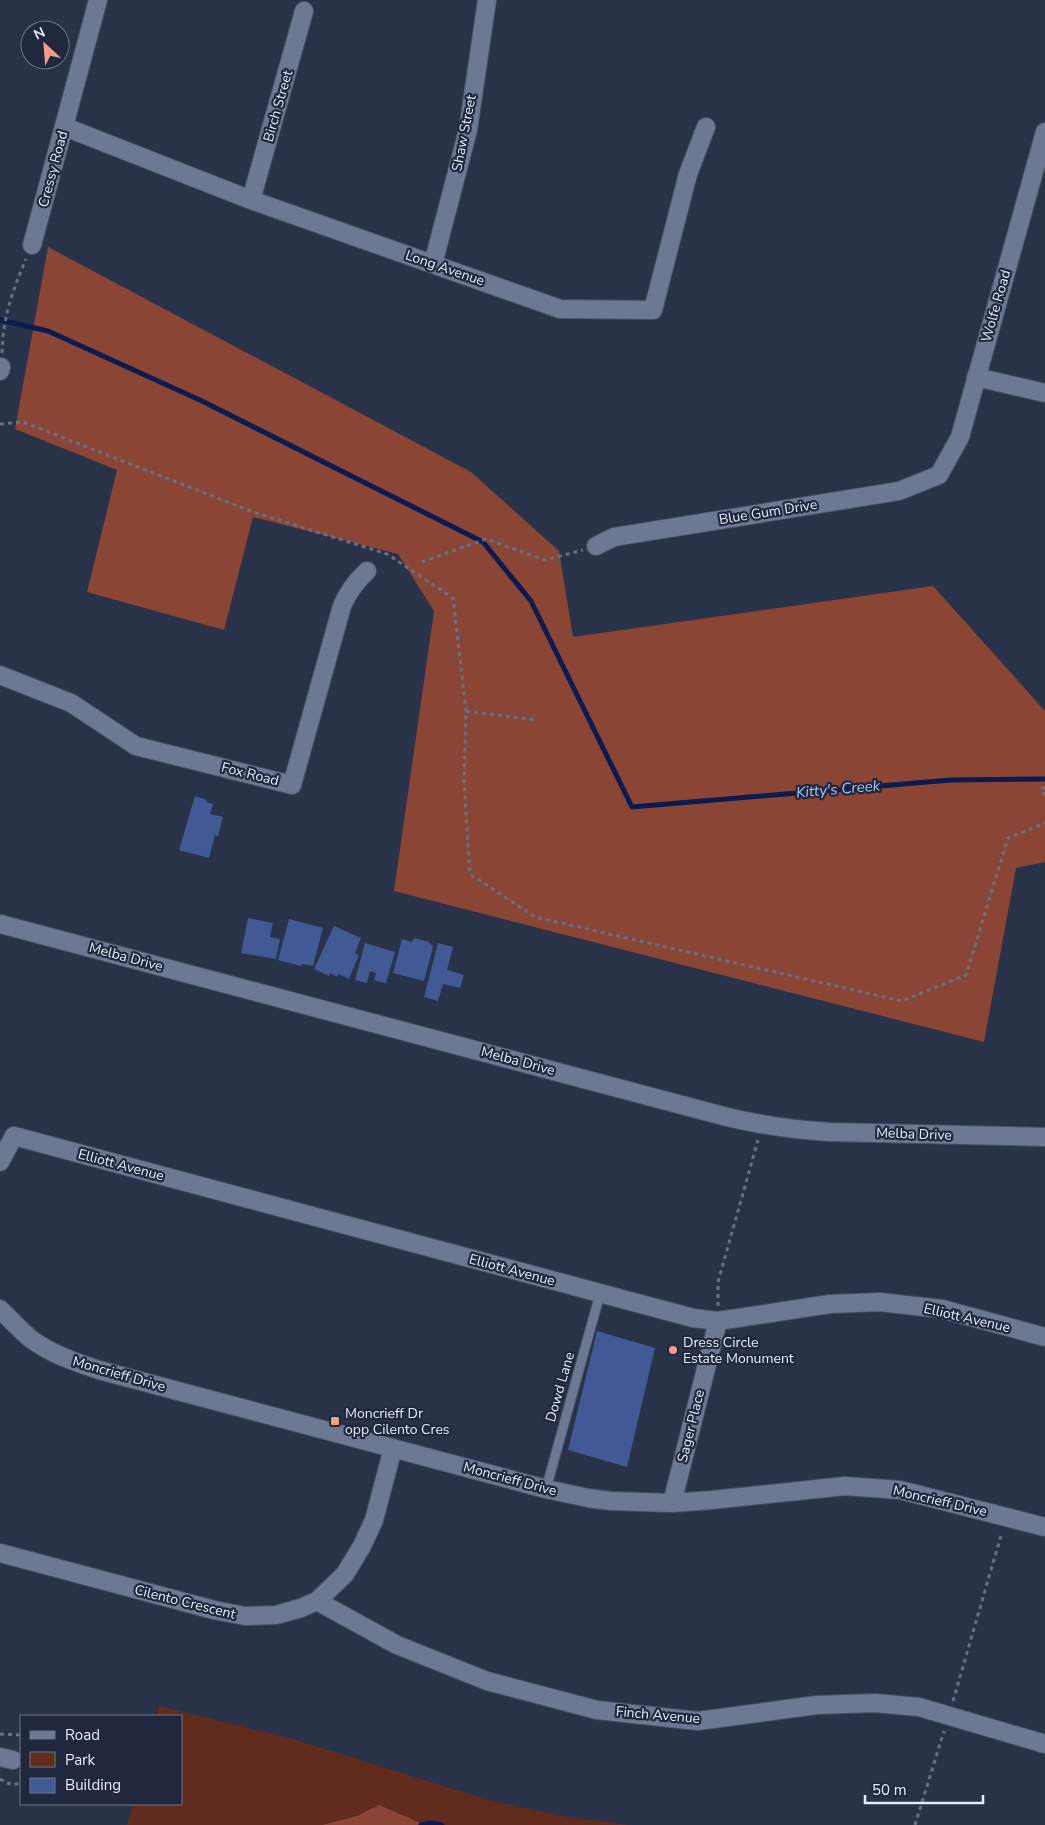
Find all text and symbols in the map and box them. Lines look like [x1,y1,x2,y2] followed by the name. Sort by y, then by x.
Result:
[20,20,70,70] north arrow
[31,23,48,45] text: N
[259,68,297,144] street label: Birch Street
[447,93,481,173] street label: Shaw Street
[34,129,72,209] street label: Cressy Road
[403,246,487,290] street label: Long Avenue
[977,268,1015,344] street label: Wolfe Road
[717,495,819,529] street label: Blue Gum Drive
[219,758,281,790] street label: Fox Road
[795,775,881,803] water label: Kitty's Creek
[87,938,165,976] street label: Melba Drive
[479,1042,557,1080] street label: Melba Drive
[876,1123,952,1145] street label: Melba Drive
[76,1144,166,1186] street label: Elliott Avenue
[467,1249,557,1291] street label: Elliott Avenue
[922,1299,1012,1337] street label: Elliott Avenue
[683,1333,794,1368] place label: Dress Circle Estate Monument
[667,1344,679,1356] marker: Dress Circle Estate Monument
[541,1350,579,1424] street label: Dowd Lane
[70,1352,168,1396] street label: Moncrieff Drive
[673,1388,709,1464] street label: Sager Place
[345,1404,450,1439] place label: Moncrieff Dr opp Cilento Cres
[329,1415,341,1427] marker: Moncrieff Dr opp Cilento Cres
[461,1457,559,1501] street label: Moncrieff Drive
[891,1481,989,1521] street label: Moncrieff Drive
[132,1580,238,1624] street label: Cilento Crescent
[615,1702,701,1728] street label: Finch Avenue
[20,1715,182,1805] legend
[65,1725,100,1745] text: Road
[65,1750,95,1770] text: Park
[865,1772,982,1804] scale bar
[65,1775,121,1795] text: Building
[872,1780,907,1800] text: 50 m

